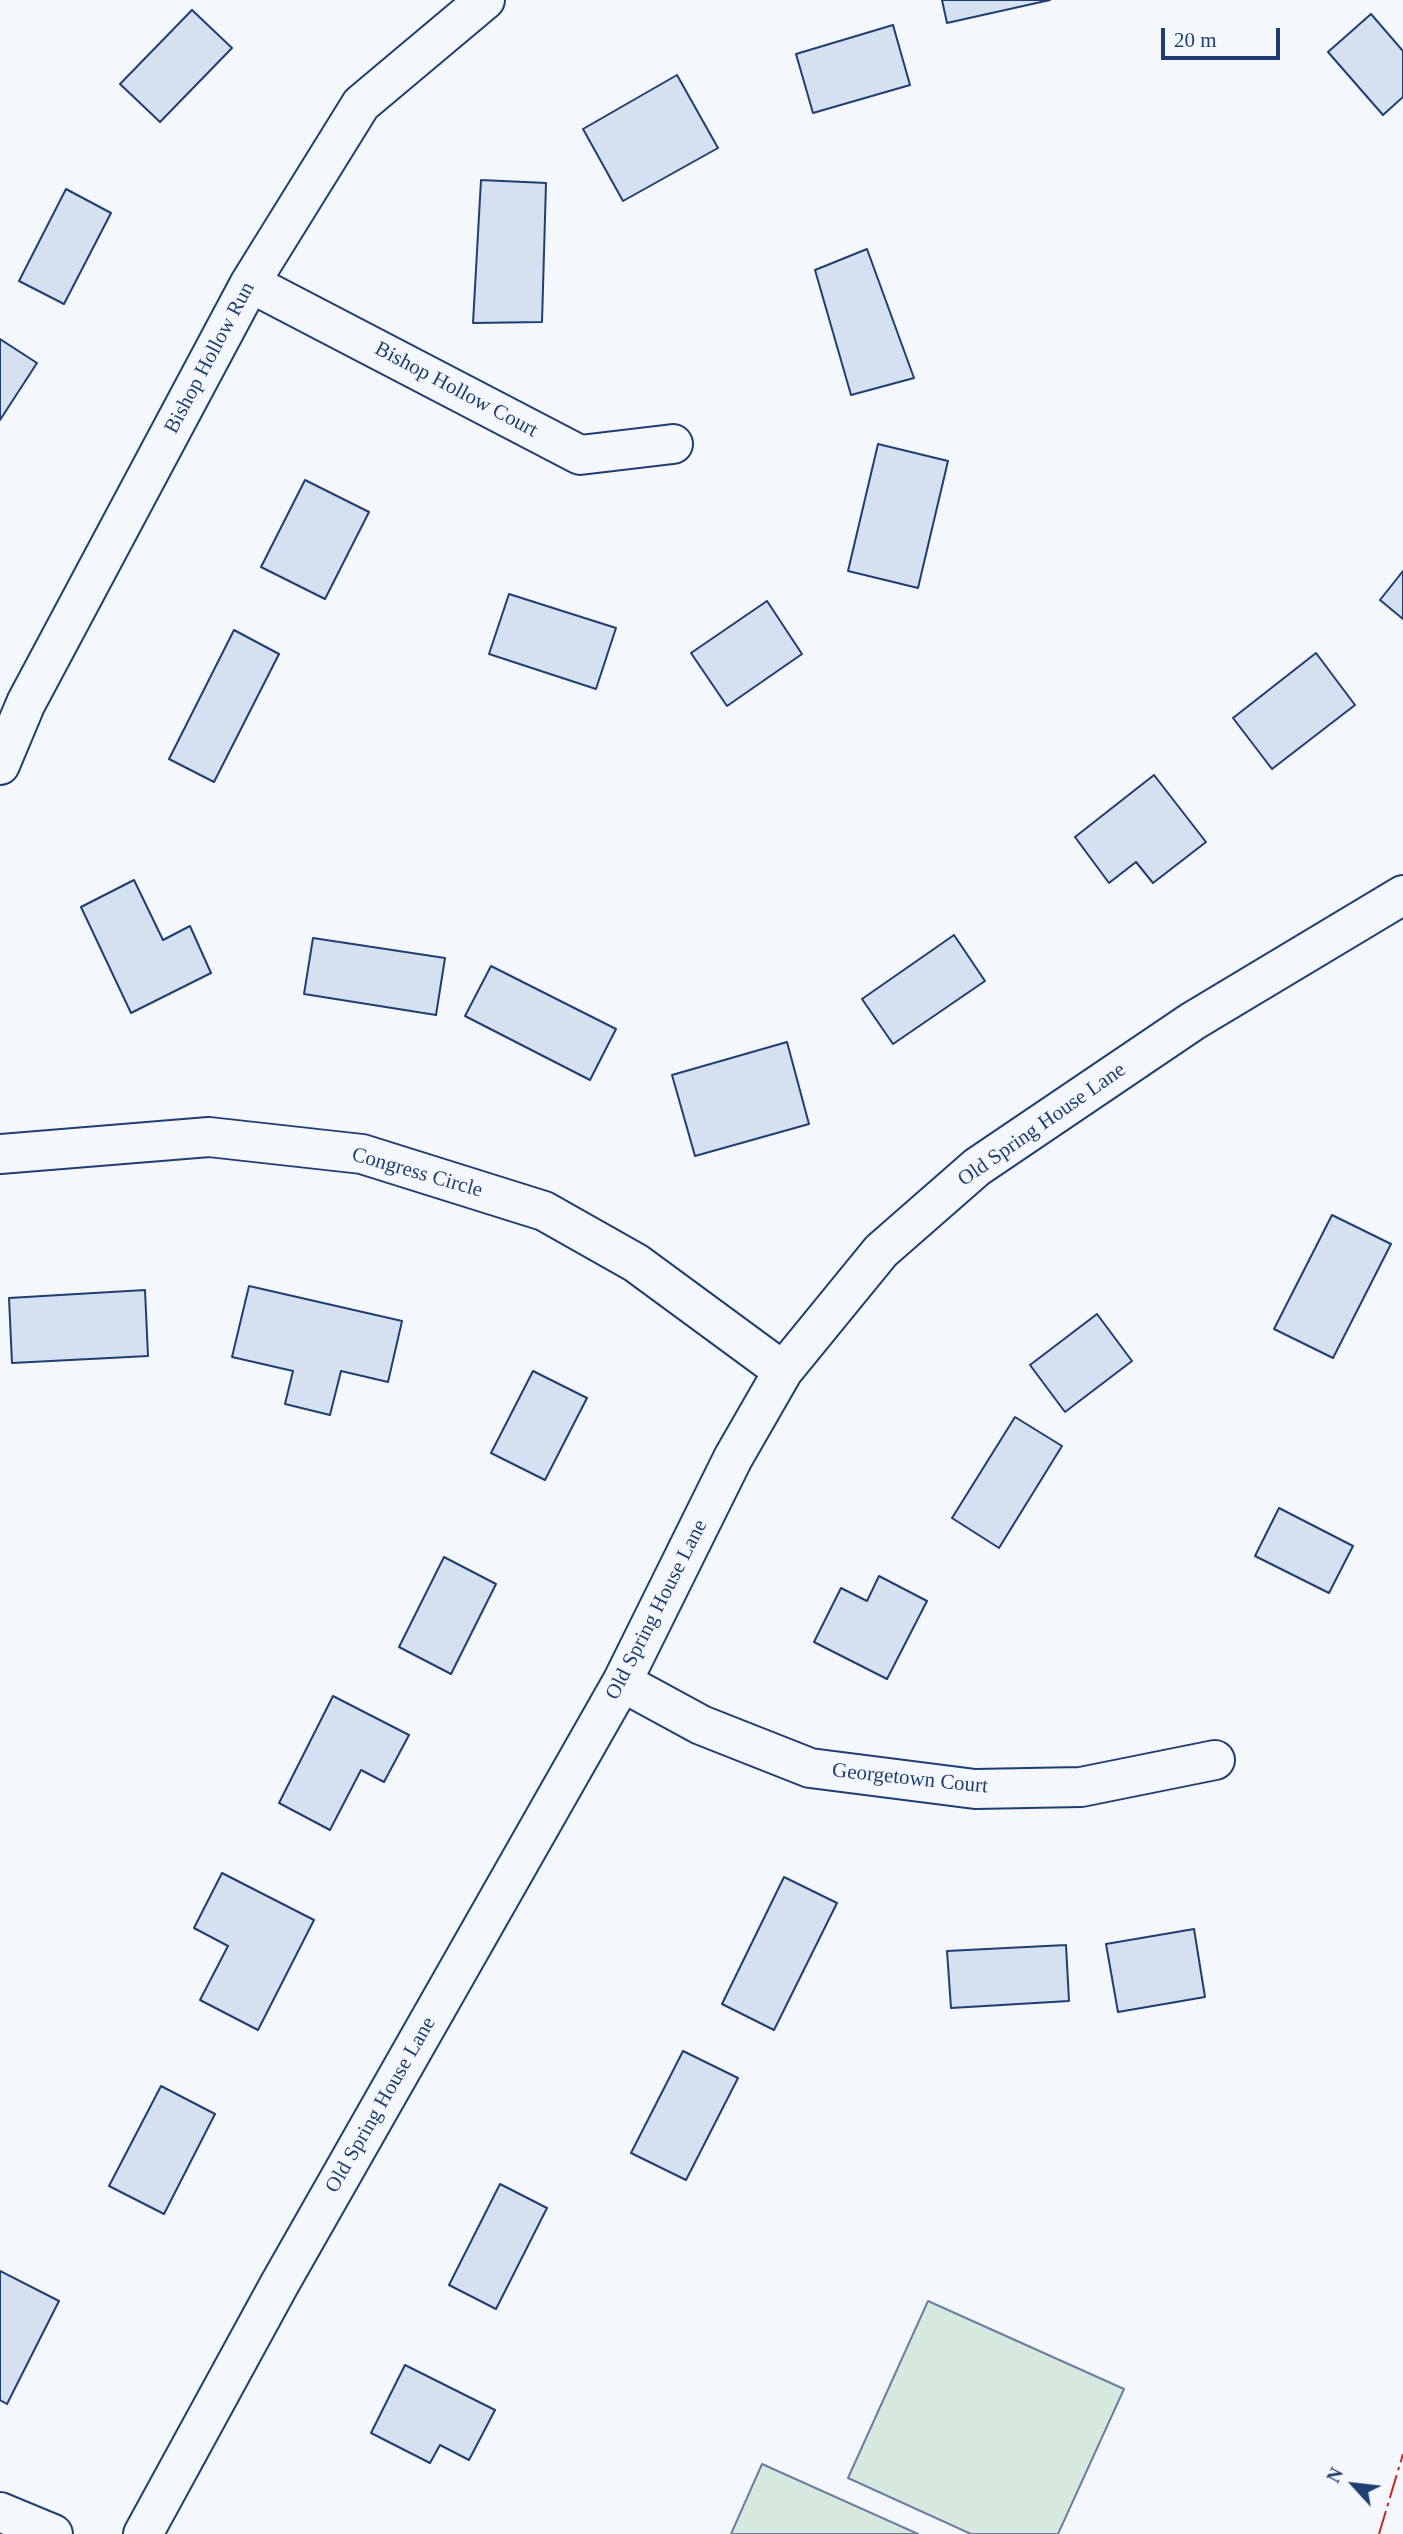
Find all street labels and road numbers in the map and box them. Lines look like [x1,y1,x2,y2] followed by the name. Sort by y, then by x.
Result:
[159,278,261,438] street label: Bishop Hollow Run
[370,336,542,444] street label: Bishop Hollow Court
[953,1058,1131,1192] street label: Old Spring House Lane
[349,1142,485,1204] street label: Congress Circle
[601,1516,713,1704] street label: Old Spring House Lane
[831,1758,989,1800] street label: Georgetown Court
[320,2013,442,2197] street label: Old Spring House Lane

